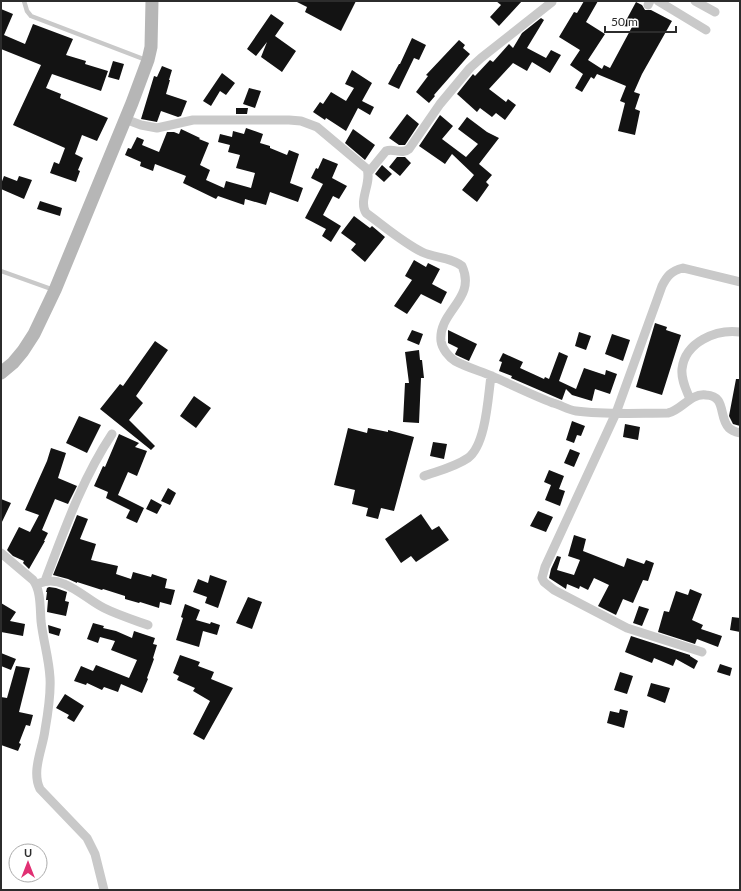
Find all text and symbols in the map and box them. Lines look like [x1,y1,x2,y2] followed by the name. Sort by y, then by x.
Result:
[605,8,676,34] scale bar
[611,14,638,29] text: 50 m
[8,843,48,883] north arrow
[24,846,32,859] text: U

